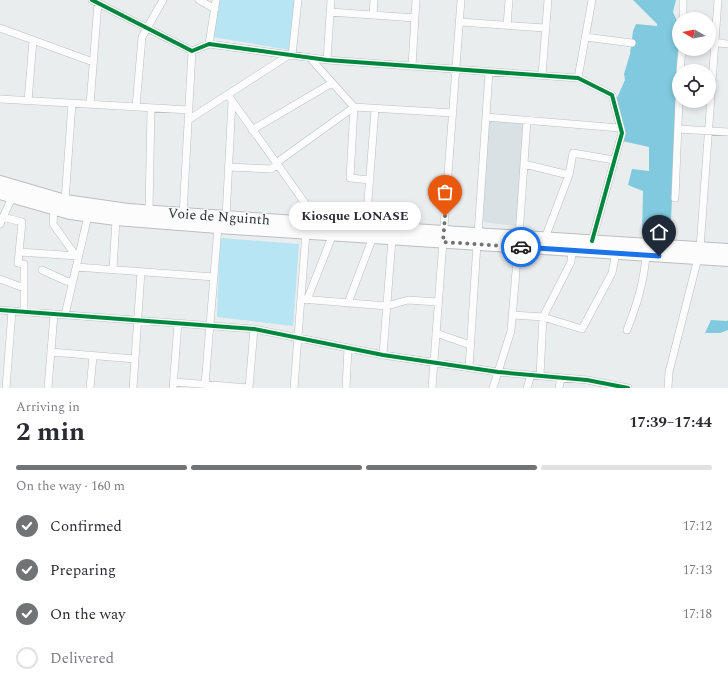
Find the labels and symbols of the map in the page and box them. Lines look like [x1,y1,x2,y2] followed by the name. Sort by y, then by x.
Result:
[672,12,716,56] north arrow
[428,175,462,216] pin
[167,202,271,231] street label: Voie de Nguinth
[289,202,421,230] callout: Kiosque LONASE
[642,215,676,256] pin
[501,227,541,267] courier

